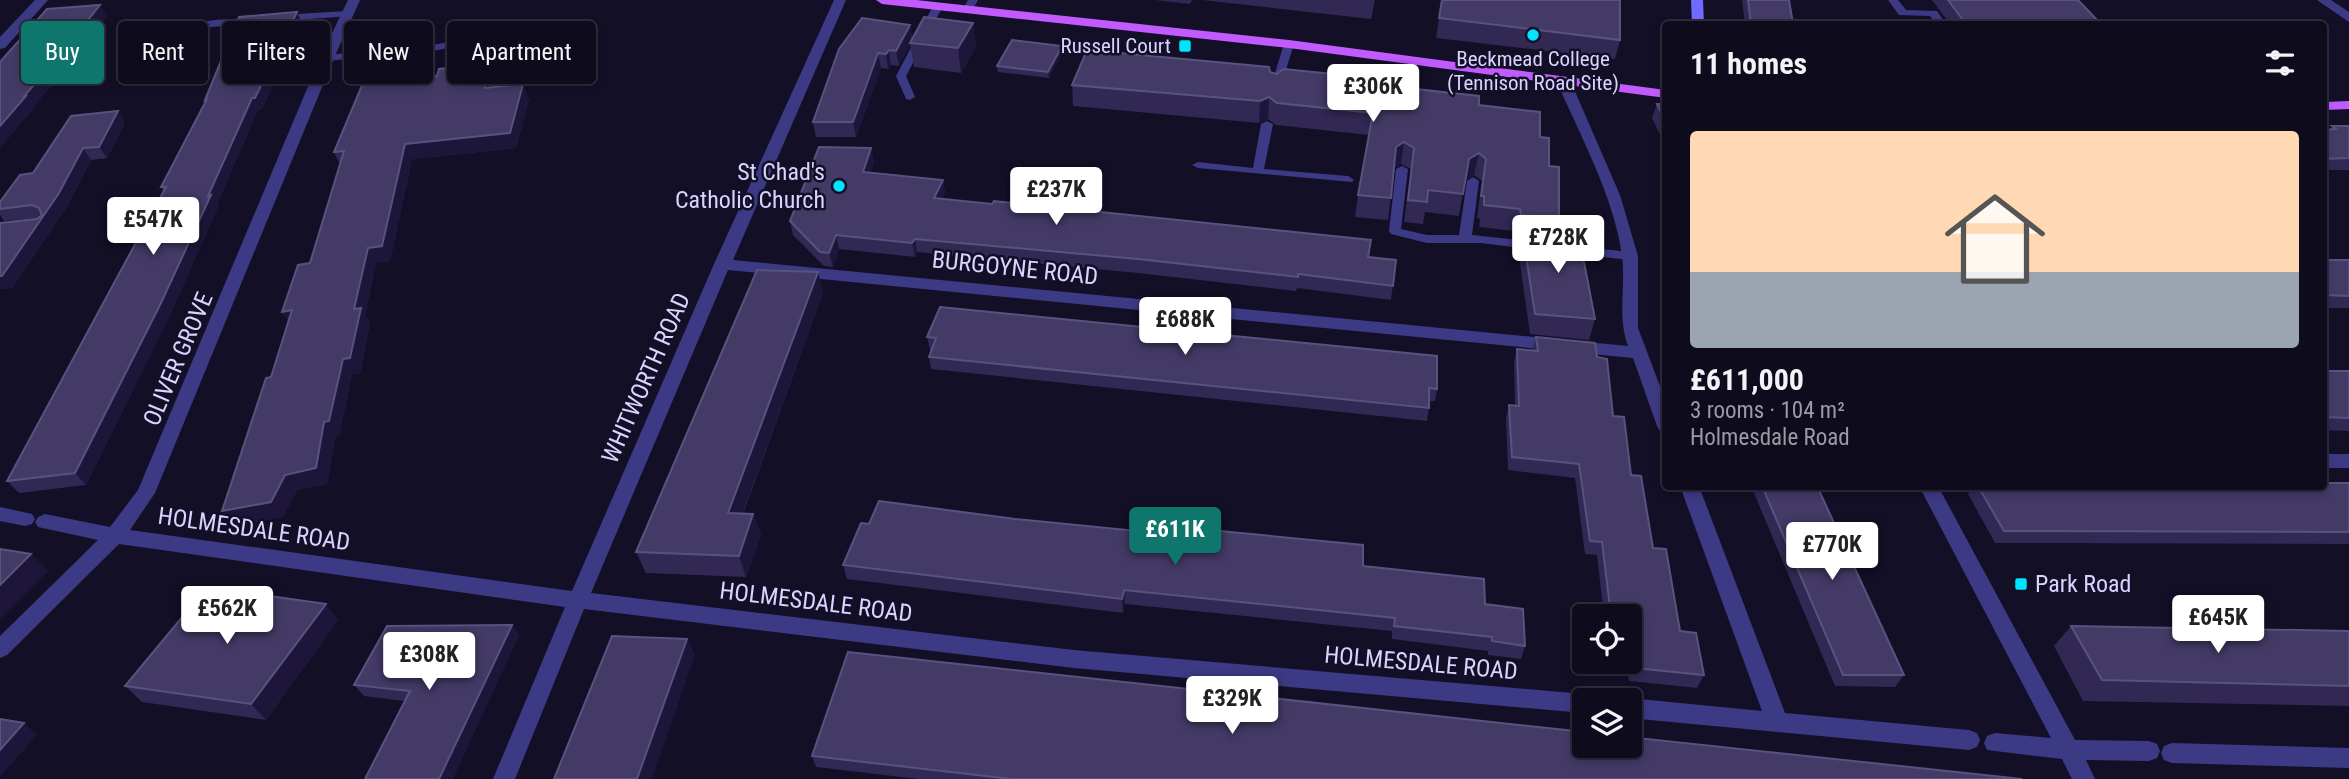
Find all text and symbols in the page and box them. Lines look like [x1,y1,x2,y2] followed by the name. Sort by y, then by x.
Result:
[21,21,104,84] chip: Buy
[118,21,208,84] chip: Rent
[222,21,330,84] chip: Filters
[344,21,433,84] chip: New
[447,21,596,84] chip: Apartment
[1525,27,1541,43] marker: Beckmead College (Tennison Road Site)
[1061,34,1171,58] place label: Russell Court
[1177,38,1193,54] marker: Russell Court
[2261,44,2299,82] icon: filters
[1690,46,1807,81] text: 11 homes
[1447,47,1619,95] place label: Beckmead College (Tennison Road Site)
[1324,64,1422,124] pin: £306K
[1343,73,1403,100] text: £306K
[675,158,825,214] place label: St Chad's Catholic Church
[1007,168,1105,227] pin: £237K
[1026,176,1086,203] text: £237K
[1932,176,2058,302] icon: home
[831,178,847,194] marker: St Chad's Catholic Church
[104,198,202,257] pin: £547K
[123,206,183,233] text: £547K
[1509,216,1607,275] pin: £728K
[1528,224,1588,251] text: £728K
[931,245,1099,291] street label: BURGOYNE ROAD
[137,288,219,430] street label: OLIVER GROVE
[596,289,696,467] street label: WHITWORTH ROAD
[1136,298,1234,357] pin: £688K
[1155,306,1215,333] text: £688K
[1690,362,1804,397] text: £611,000
[1690,397,1845,424] text: 3 rooms · 104 m²
[1690,424,1850,451] text: Holmesdale Road
[156,502,352,556] street label: HOLMESDALE ROAD
[1126,508,1224,567] pin: £611K
[1145,516,1205,543] text: £611K
[1783,522,1881,582] pin: £770K
[1802,531,1862,558] text: £770K
[2035,570,2132,598] place label: Park Road
[718,576,914,628] street label: HOLMESDALE ROAD
[2013,576,2029,592] marker: Park Road
[178,586,276,646] pin: £562K
[197,595,257,622] text: £562K
[2169,596,2267,655] pin: £645K
[1572,604,1642,758] map controls
[1572,604,1642,674] button: locate
[2188,604,2248,631] text: £645K
[380,632,478,692] pin: £308K
[399,641,459,668] text: £308K
[1323,641,1519,685] street label: HOLMESDALE ROAD
[1183,676,1281,736] pin: £329K
[1202,685,1262,712] text: £329K
[1572,688,1642,758] button: layers

